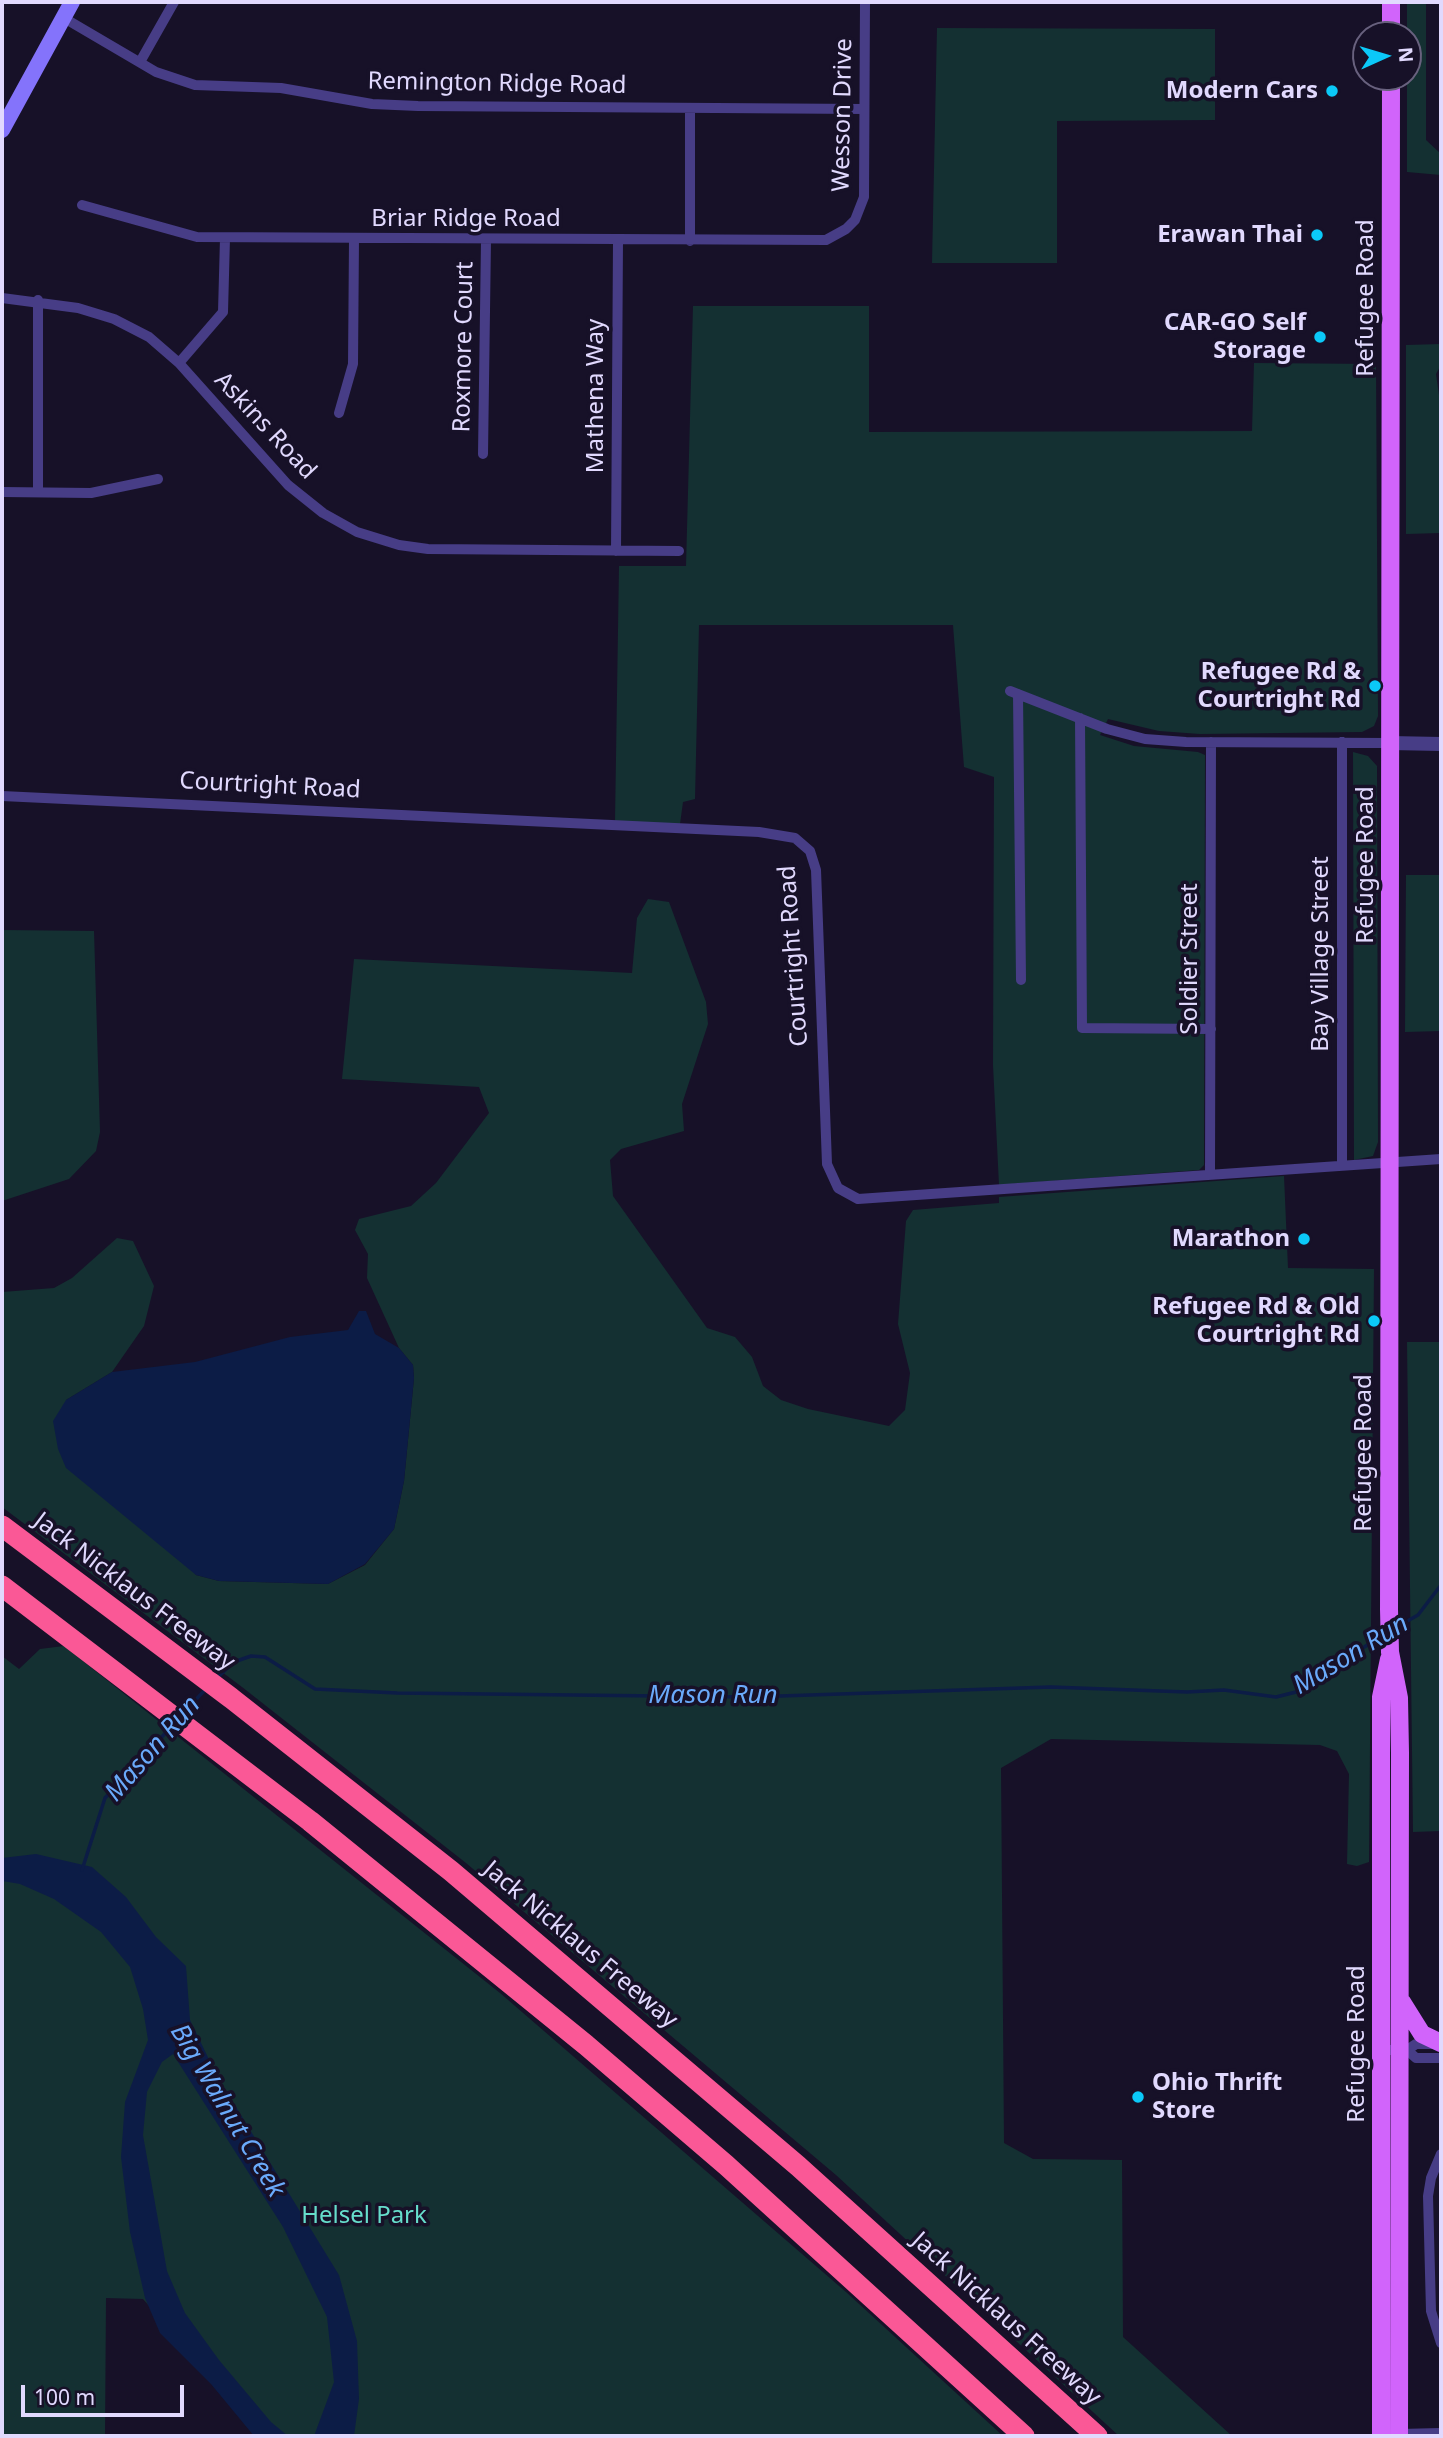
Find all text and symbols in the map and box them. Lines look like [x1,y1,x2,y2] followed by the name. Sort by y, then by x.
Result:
[1352,21,1422,91] north arrow
[827,38,859,192] street label: Wesson Drive
[1392,46,1419,63] text: N
[367,67,627,101] street label: Remington Ridge Road
[1166,77,1318,105] place label: Modern Cars
[1324,83,1340,99] marker: Modern Cars
[371,205,561,233] street label: Briar Ridge Road
[1352,219,1380,377] street label: Refugee Road
[1157,221,1303,249] place label: Erawan Thai
[1309,227,1325,243] marker: Erawan Thai
[448,261,480,433] street label: Roxmore Court
[1164,309,1306,365] place label: CAR-GO Self Storage
[582,319,610,473] street label: Mathena Way
[1312,329,1328,345] marker: CAR-GO Self Storage
[208,366,322,486] street label: Askins Road
[1198,658,1361,714] place label: Refugee Rd & Courtright Rd
[1367,678,1383,694] marker: Refugee Rd & Courtright Rd
[179,767,361,805] street label: Courtright Road
[1352,786,1380,944] street label: Refugee Road
[1307,856,1335,1052] street label: Bay Village Street
[773,865,815,1047] street label: Courtright Road
[1176,883,1204,1035] street label: Soldier Street
[1172,1225,1290,1253] place label: Marathon
[1296,1231,1312,1247] marker: Marathon
[1152,1293,1360,1349] place label: Refugee Rd & Old Courtright Rd
[1366,1313,1382,1329] marker: Refugee Rd & Old Courtright Rd
[1350,1374,1378,1532] street label: Refugee Road
[28,1507,240,1677] street label: Jack Nicklaus Freeway
[1288,1608,1414,1702] water label: Mason Run
[648,1680,778,1712] water label: Mason Run
[99,1690,207,1808] water label: Mason Run
[477,1855,683,2035] street label: Jack Nicklaus Freeway
[1343,1965,1371,2123] street label: Refugee Road
[163,2019,291,2203] water label: Big Walnut Creek
[1152,2069,1282,2125] place label: Ohio Thrift Store
[1130,2089,1146,2105] marker: Ohio Thrift Store
[301,2202,427,2230] park label: Helsel Park
[905,2226,1107,2412] street label: Jack Nicklaus Freeway
[24,2372,187,2416] scale bar
[34,2383,95,2411] text: 100 m

